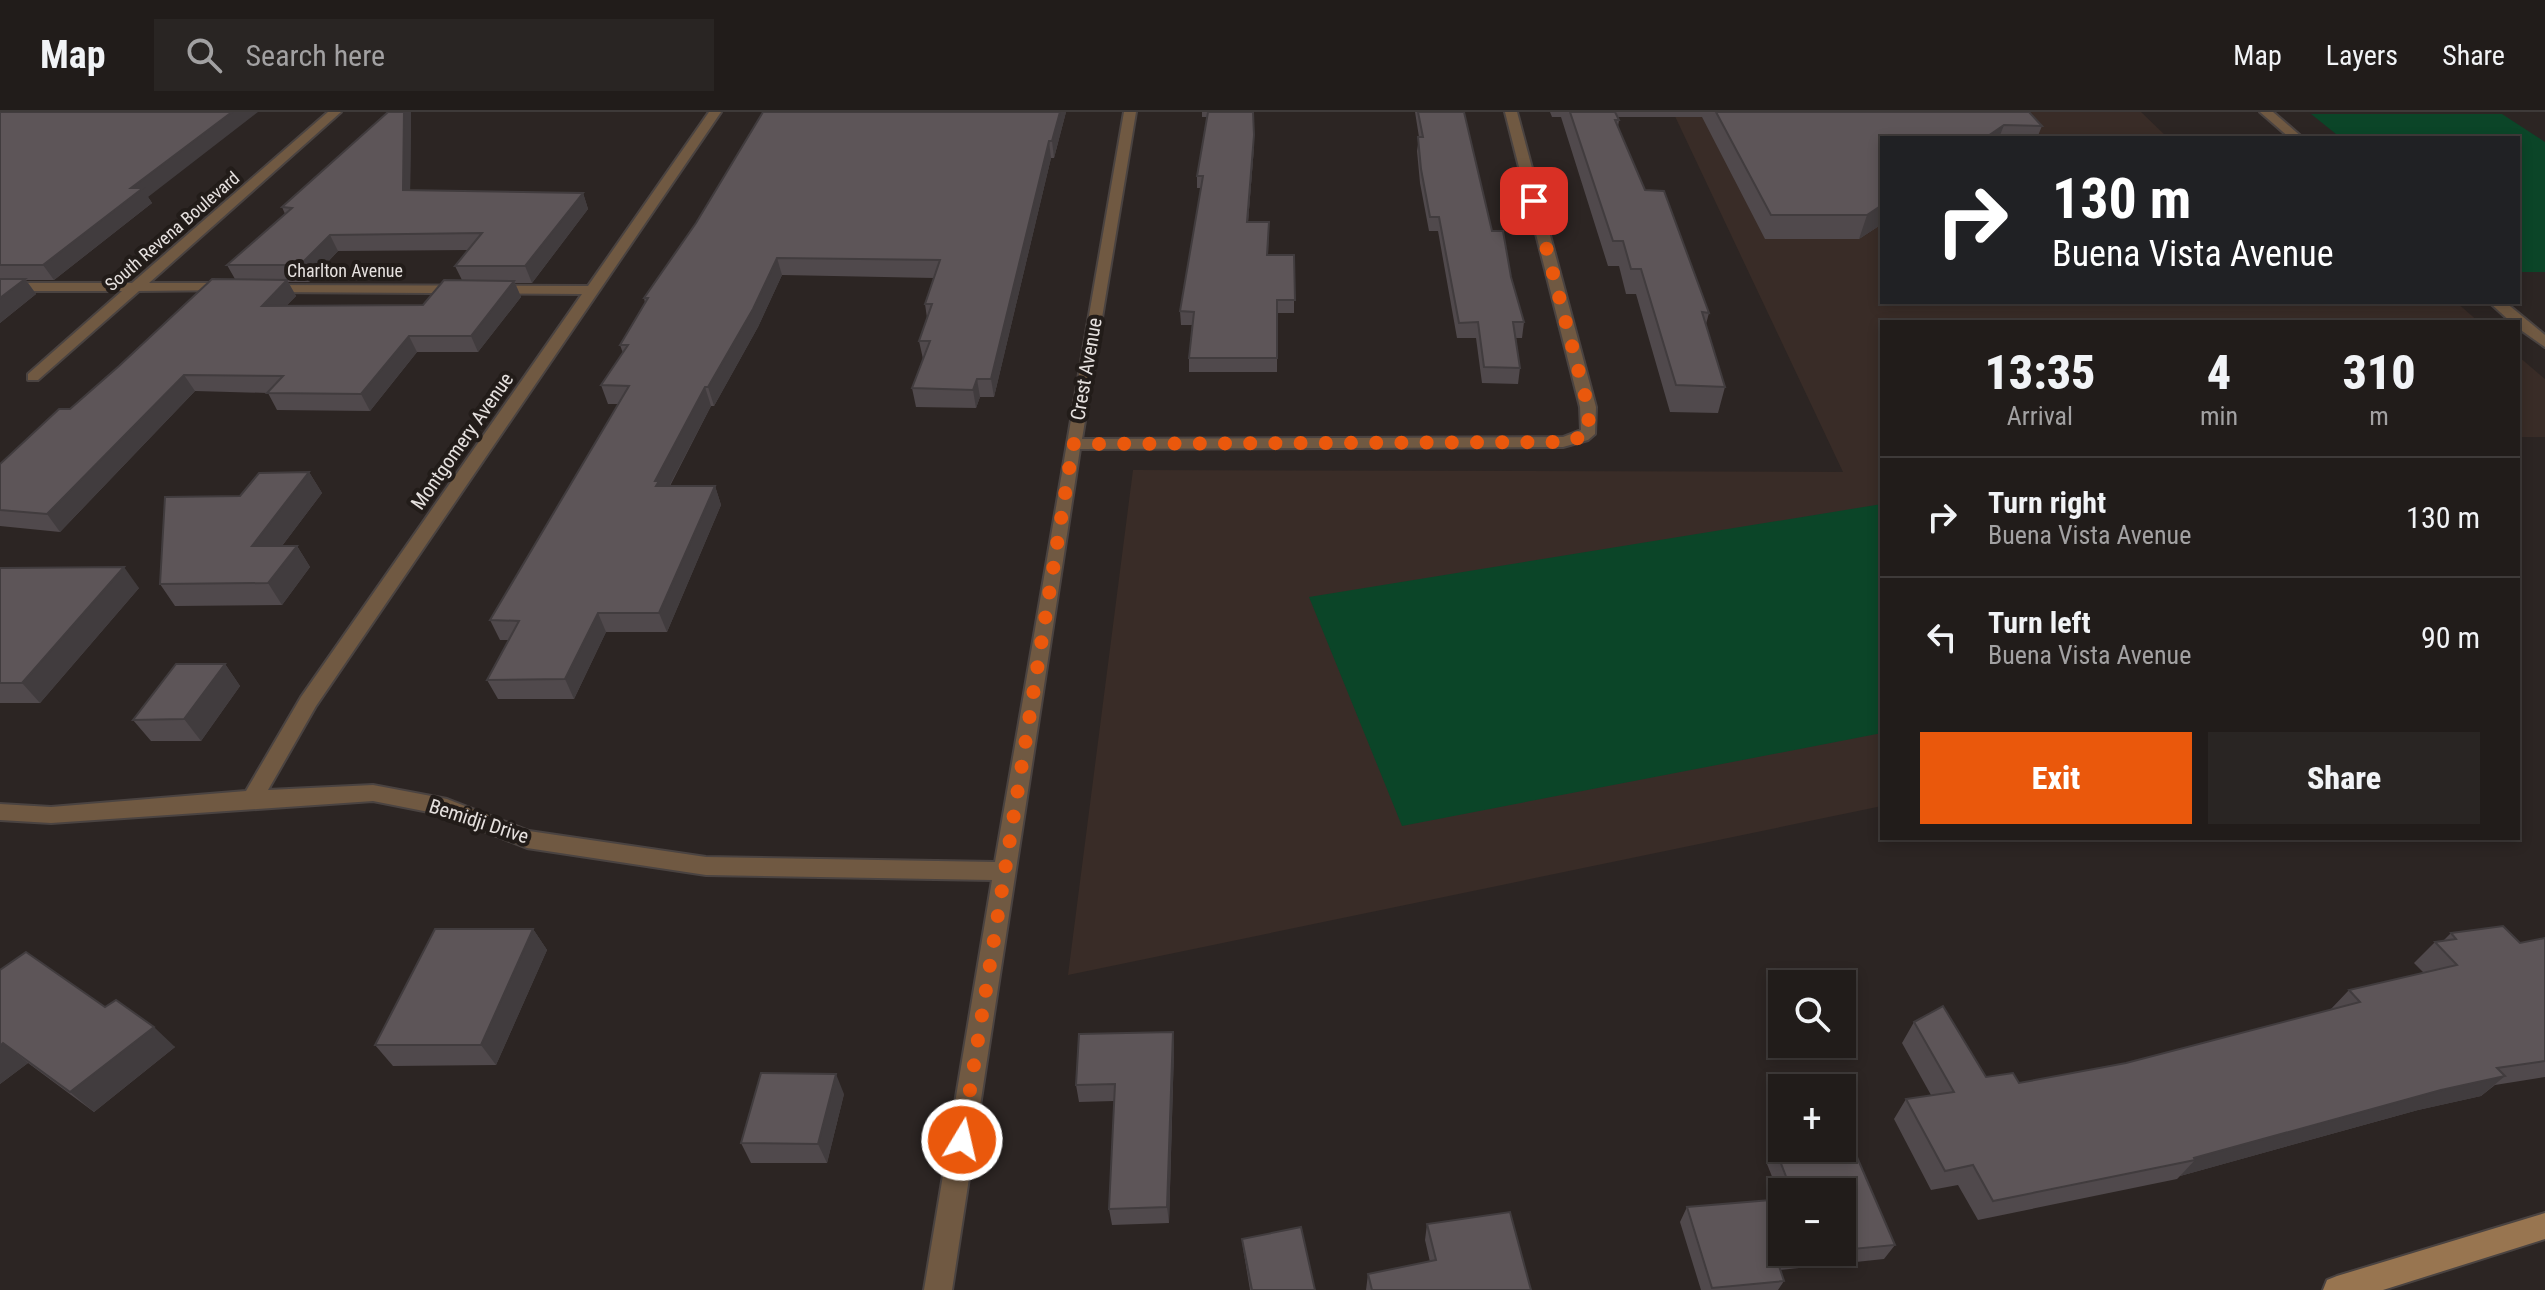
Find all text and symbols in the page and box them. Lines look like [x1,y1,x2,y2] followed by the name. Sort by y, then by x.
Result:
[154,19,714,91] search box
[40,33,106,77] text: Map
[182,33,226,77] icon: search
[246,38,385,73] text: Search here
[2233,39,2282,72] text: Map
[2326,39,2398,72] text: Layers
[2442,39,2505,72] text: Share
[2052,166,2191,232] text: 130 m
[101,167,243,295] street label: South Revena Boulevard
[1500,167,1568,235] pin
[1920,168,2024,272] icon: right
[1512,179,1556,223] icon: arrive
[2052,233,2334,275] text: Buena Vista Avenue
[287,260,403,281] street label: Charlton Avenue
[1065,316,1107,422] street label: Crest Avenue
[1984,344,2096,401] text: 13:35
[2207,344,2231,401] text: 4
[2342,344,2416,401] text: 310
[406,368,518,514] street label: Montgomery Avenue
[2007,401,2073,431] text: Arrival
[2200,401,2238,431] text: min
[2369,401,2389,431] text: m
[1988,485,2106,520] text: Turn right
[1920,495,1964,539] icon: right
[2406,500,2480,535] text: 130 m
[1988,520,2191,550] text: Buena Vista Avenue
[1988,605,2091,640] text: Turn left
[1920,615,1964,659] icon: left
[2421,620,2480,655] text: 90 m
[1988,640,2191,670] text: Buena Vista Avenue
[1920,732,2192,824] button: Exit
[2208,732,2480,824] button: Share
[426,794,532,848] street label: Bemidji Drive
[1768,970,1856,1266] map controls
[1768,970,1856,1058] button: search
[1768,1074,1856,1162] button: +
[920,1098,1004,1182] position arrow
[1768,1178,1856,1266] button: −

